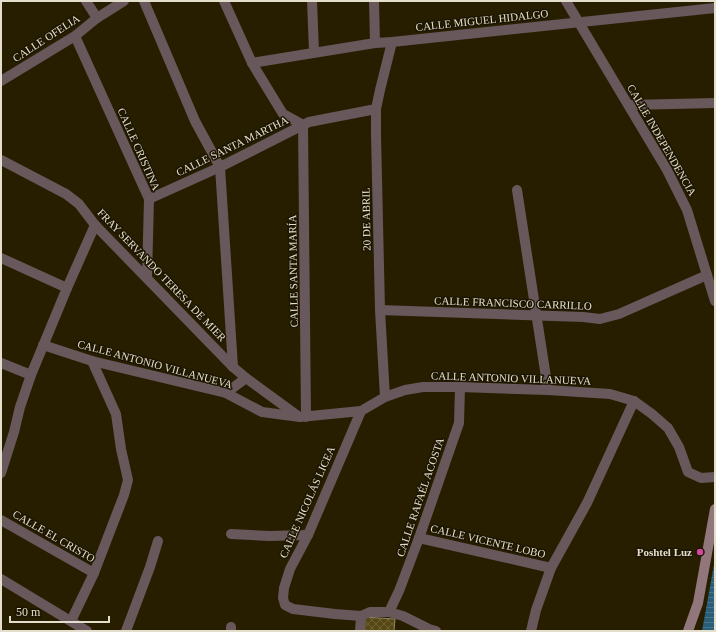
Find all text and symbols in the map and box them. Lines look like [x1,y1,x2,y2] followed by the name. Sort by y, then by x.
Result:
[415,7,549,33] street label: CALLE MIGUEL HIDALGO
[10,12,82,64] street label: CALLE OFELIA
[625,82,699,198] street label: CALLE INDEPENDENCIA
[115,106,163,192] street label: CALLE CRISTINA
[174,114,290,178] street label: CALLE SANTA MARTHA
[359,187,373,251] street label: 20 DE ABRIL
[95,206,229,344] street label: FRAY SERVANDO TERESA DE MIER
[286,214,300,327] street label: CALLE SANTA MARÍA
[434,294,592,312] street label: CALLE FRANCISCO CARRILLO
[76,337,234,391] street label: CALLE ANTONIO VILLANUEVA
[431,369,591,387] street label: CALLE ANTONIO VILLANUEVA
[394,436,446,558] street label: CALLE RAFAÉL ACOSTA
[277,444,337,560] street label: CALLE NICOLÁS LICEA
[11,508,97,564] street label: CALLE EL CRISTO
[429,522,547,560] street label: CALLE VICENTE LOBO
[637,546,692,558] place label: Poshtel Luz
[695,547,705,557] marker: Poshtel Luz
[10,598,109,624] scale bar
[16,605,41,619] text: 50 m

